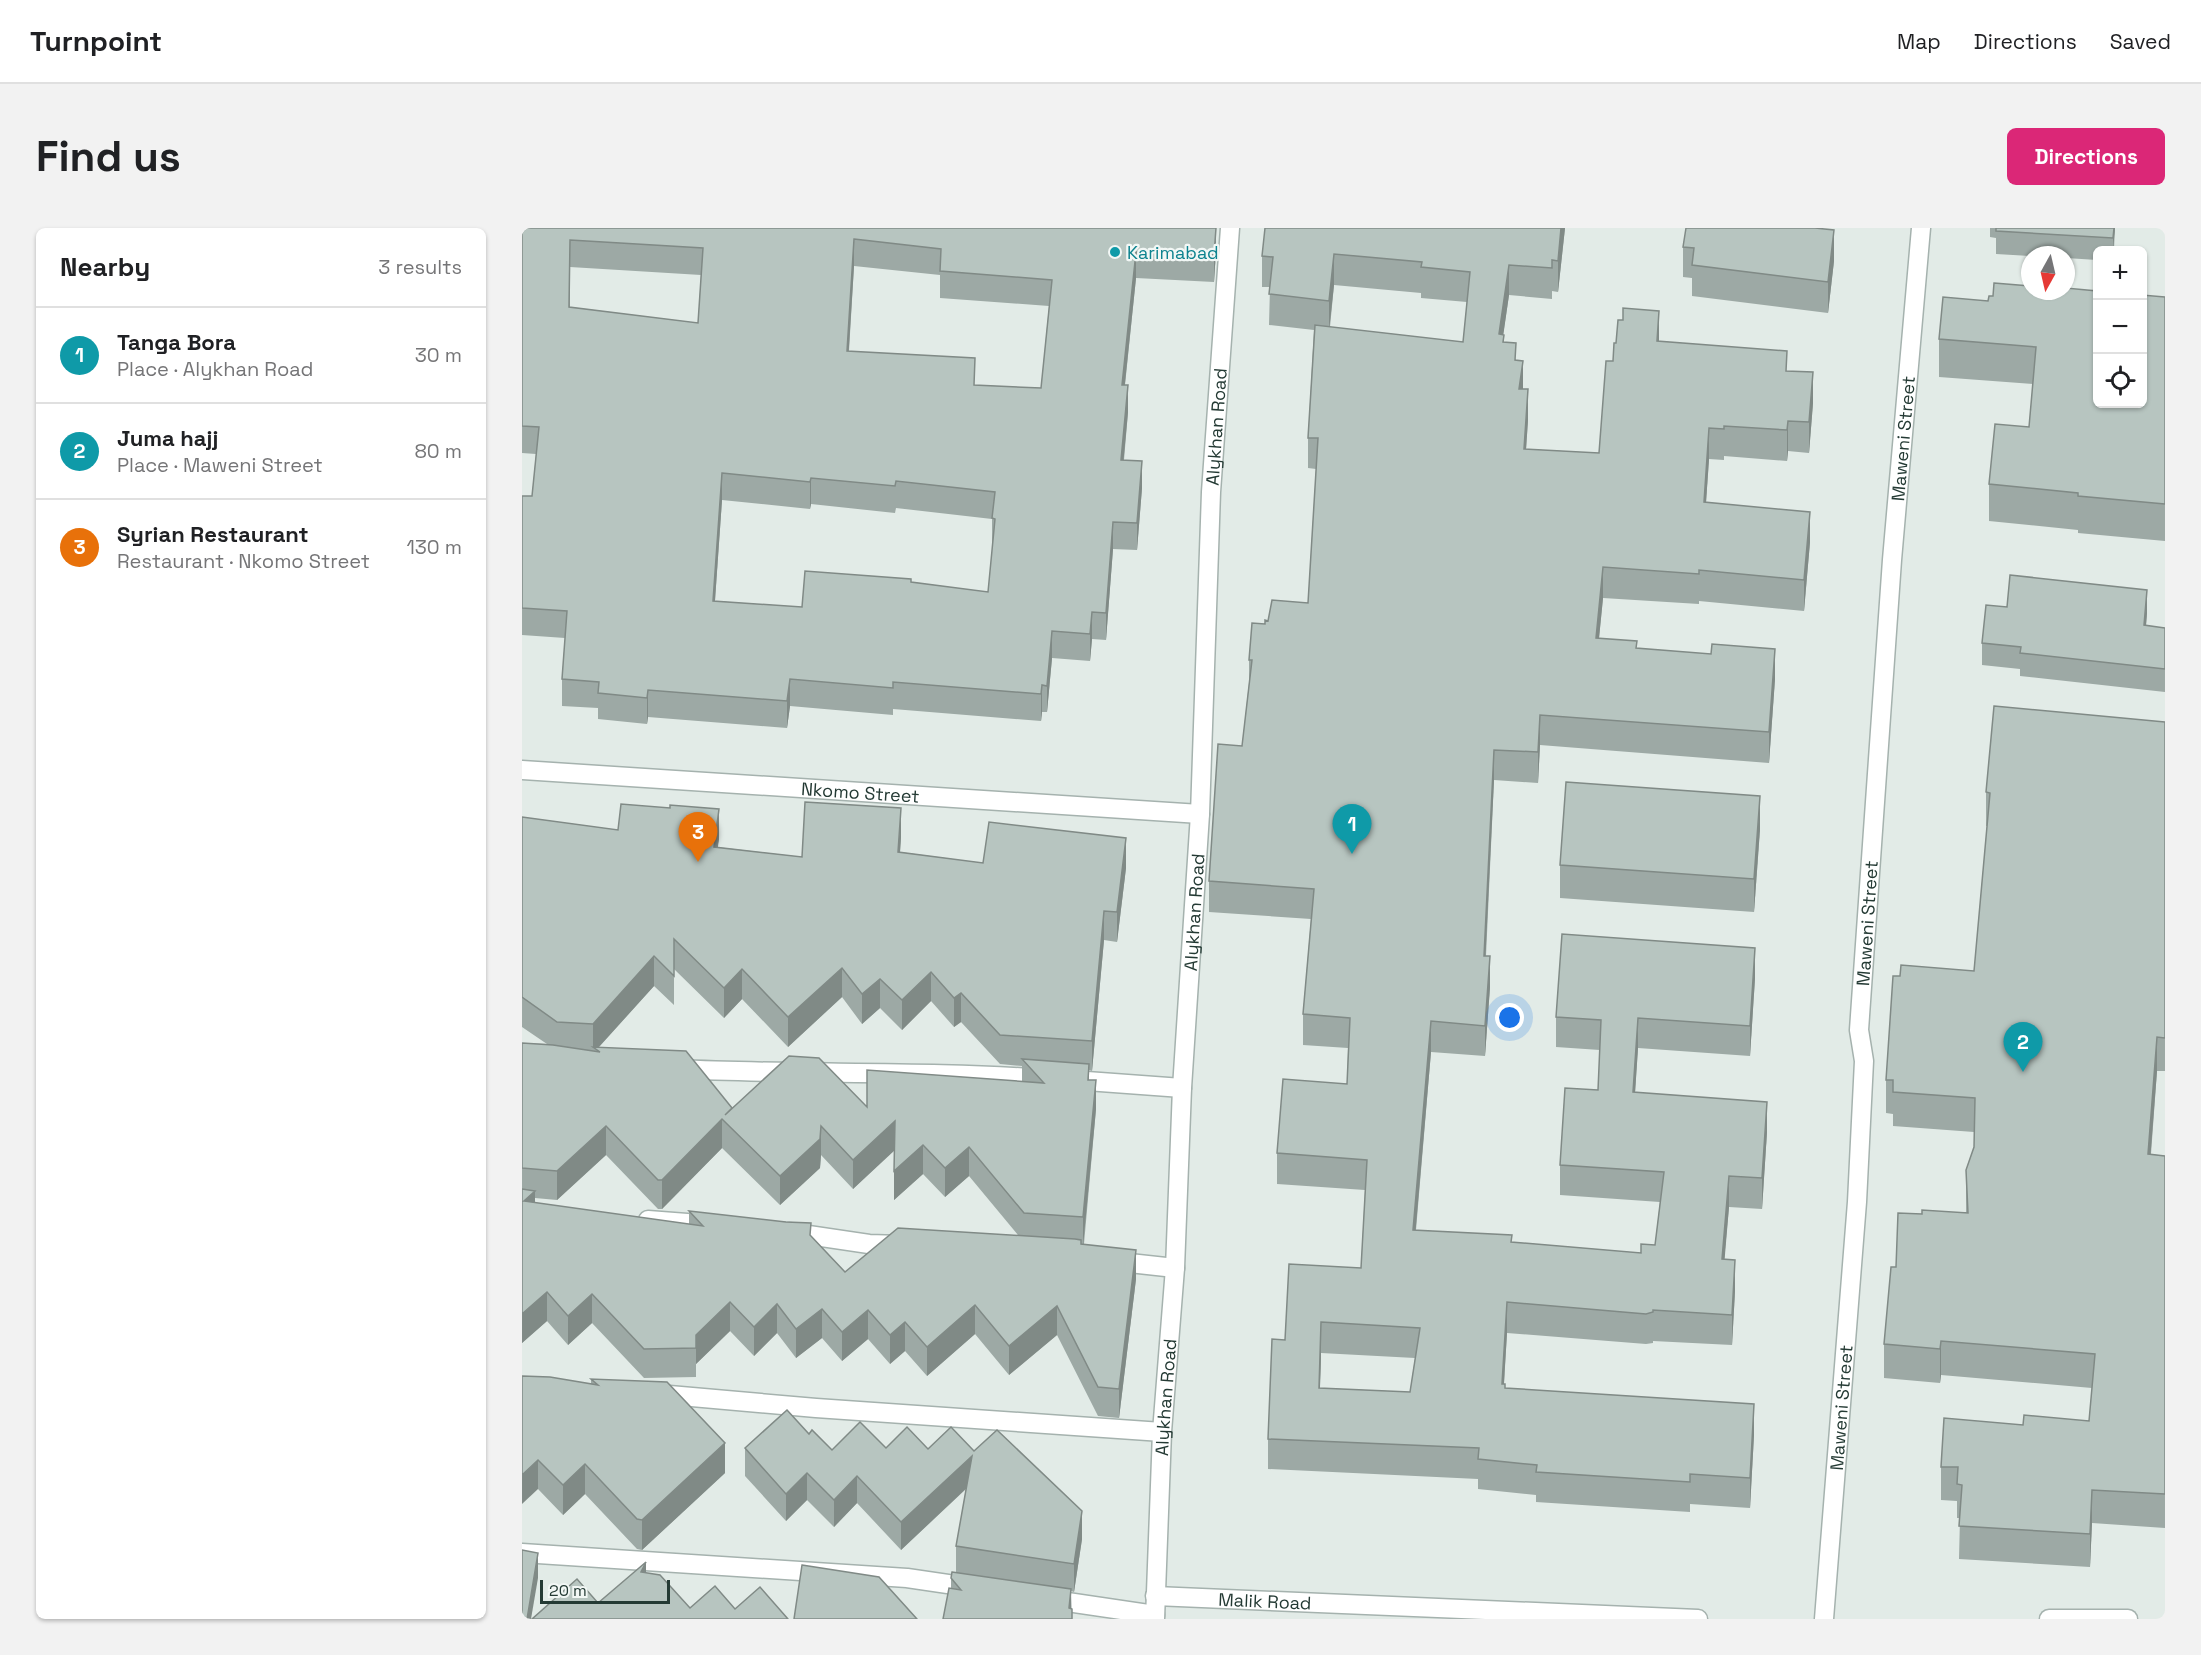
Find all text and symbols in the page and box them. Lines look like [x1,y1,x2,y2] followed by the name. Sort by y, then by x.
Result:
[30,23,162,59] text: Turnpoint
[1897,28,1941,55] text: Map
[1974,28,2077,55] text: Directions
[2110,28,2171,55] text: Saved
[2007,128,2165,185] button: Directions
[36,130,181,183] text: Find us
[1127,241,1219,264] place label: Karimabad
[1108,245,1122,259] marker: Karimabad
[2021,246,2075,300] north arrow
[2093,246,2147,408] map controls
[2093,246,2147,300] button: +
[60,250,150,284] text: Nearby
[378,254,462,280] text: 3 results
[2093,300,2147,354] button: −
[117,328,236,356] text: Tanga Bora
[75,342,84,368] text: 1
[415,342,462,368] text: 30 m
[2093,354,2147,408] button: locate
[117,356,313,382] text: Place · Alykhan Road
[1200,367,1231,486] street label: Alykhan Road
[1886,375,1920,502] street label: Maweni Street
[117,424,218,452] text: Juma hajj
[74,438,85,464] text: 2
[414,438,462,464] text: 80 m
[117,452,323,478] text: Place · Maweni Street
[117,520,309,548] text: Syrian Restaurant
[73,534,86,560] text: 3
[406,534,462,560] text: 130 m
[117,548,370,574] text: Restaurant · Nkomo Street
[800,777,920,807] street label: Nkomo Street
[1332,804,1372,854] pin: 1
[678,812,717,862] pin: 3
[1178,853,1209,972] street label: Alykhan Road
[1851,860,1882,987] street label: Maweni Street
[1495,1003,1524,1032] your location
[2004,1022,2042,1072] pin: 2
[1150,1338,1181,1456] street label: Alykhan Road
[1824,1344,1857,1471] street label: Maweni Street
[540,1577,670,1604] scale bar
[549,1580,587,1601] text: 20 m
[1218,1587,1312,1614] street label: Malik Road

